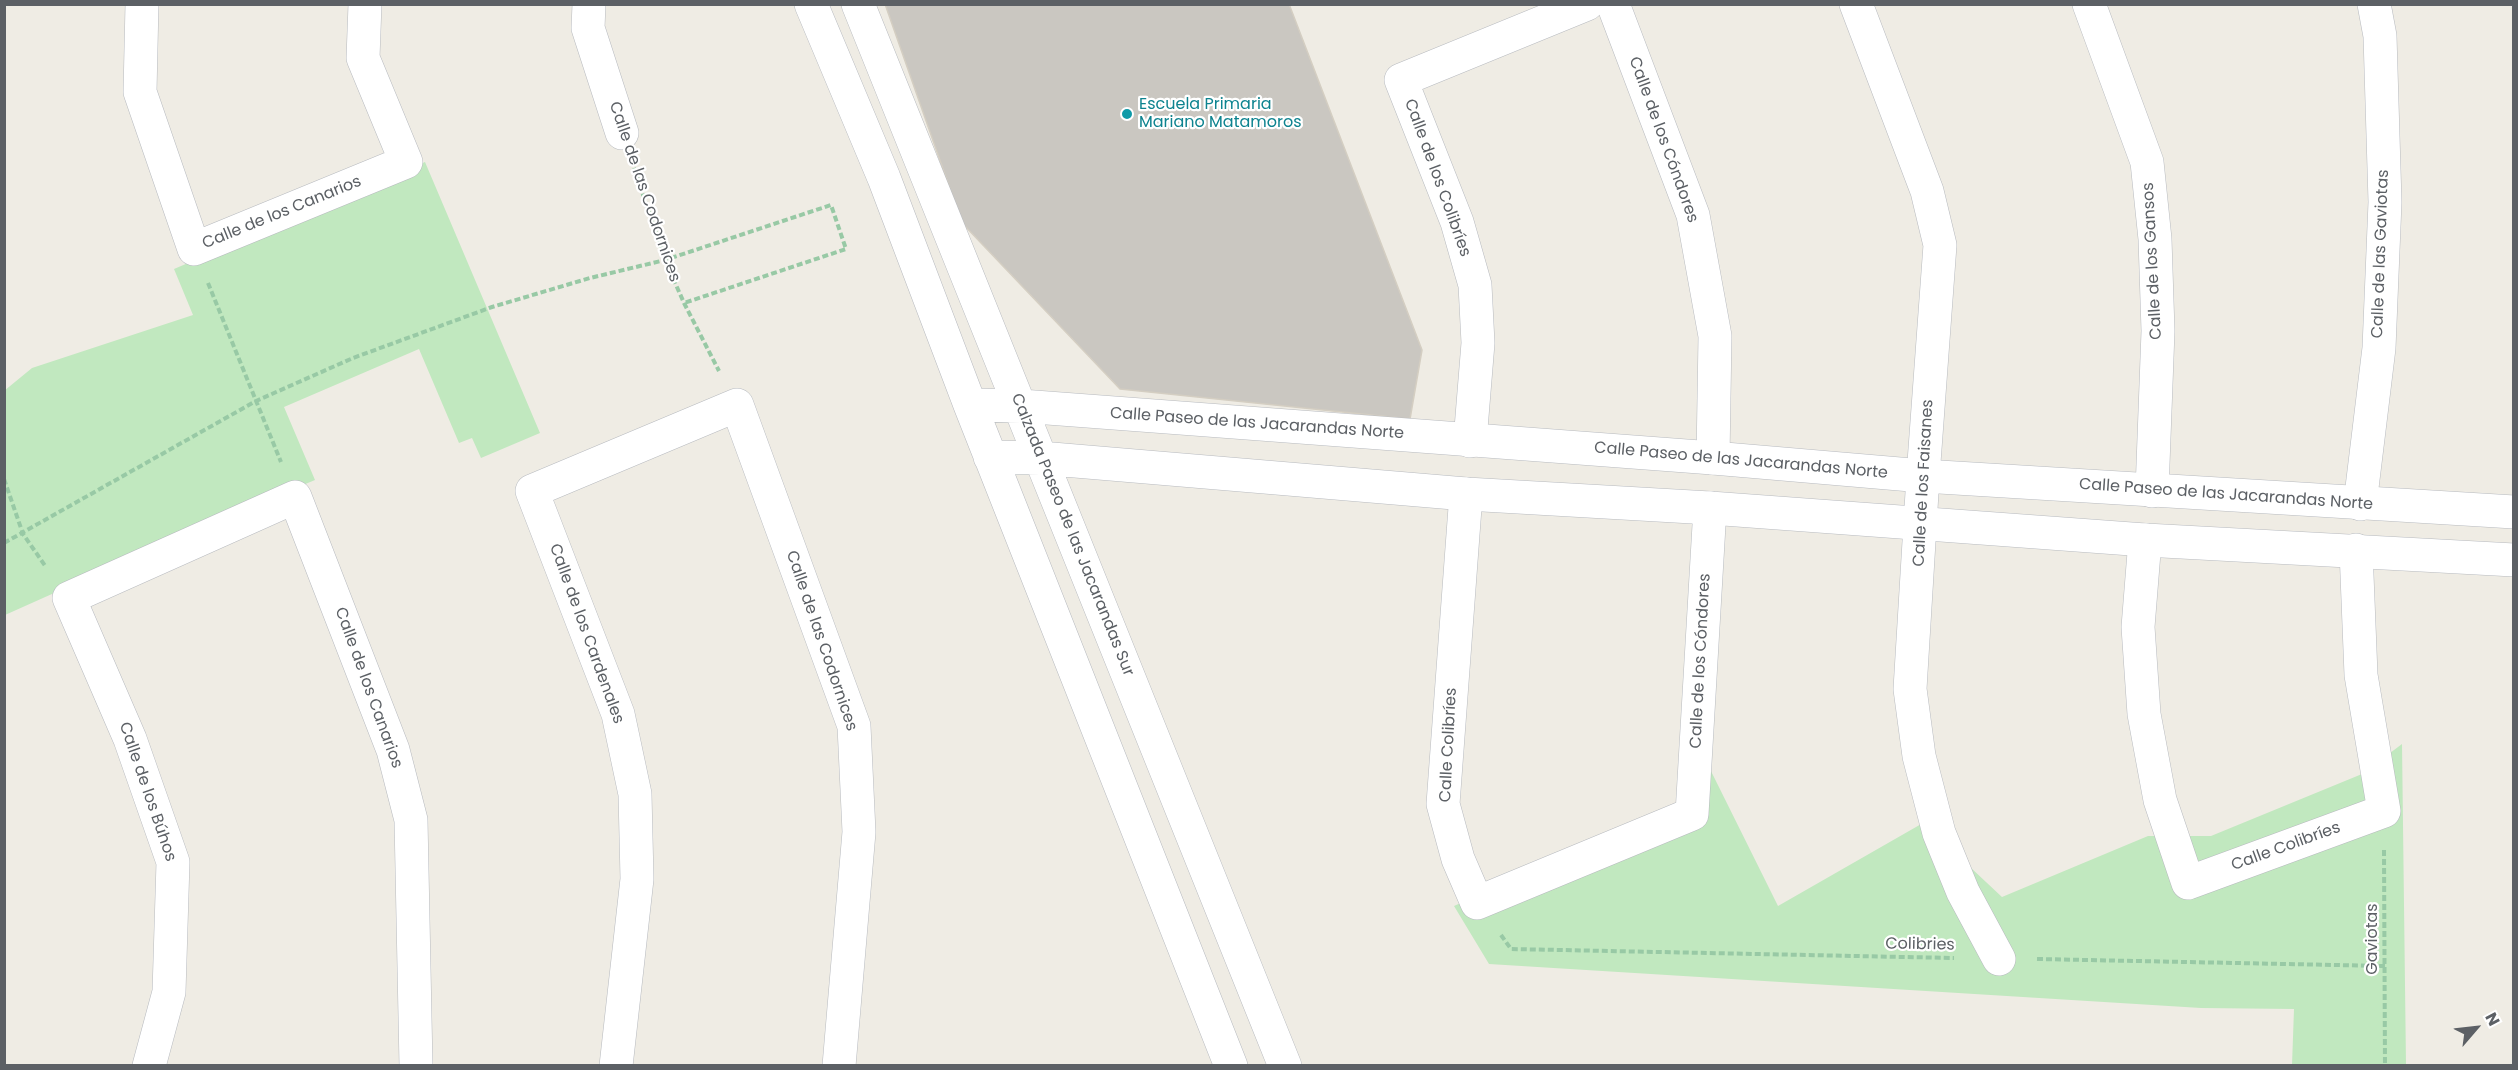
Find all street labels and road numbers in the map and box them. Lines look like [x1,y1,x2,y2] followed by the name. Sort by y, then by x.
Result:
[1624,54,1702,226] street label: Calle de los Cóndores
[1400,96,1474,260] street label: Calle de los Colibríes
[604,99,684,285] street label: Calle de las Codornices
[2368,169,2394,339] street label: Calle de las Gaviotas
[200,172,364,254] street label: Calle de los Canarios
[2139,182,2167,340] street label: Calle de los Gansos
[1006,391,1138,679] street label: Calzada Paseo de las Jacarandas Sur
[1910,399,1938,567] street label: Calle de los Faisanes
[1109,404,1405,444] street label: Calle Paseo de las Jacarandas Norte
[1593,439,1889,483] street label: Calle Paseo de las Jacarandas Norte
[2078,475,2374,515] street label: Calle Paseo de las Jacarandas Norte
[544,541,628,727] street label: Calle de los Cardenales
[781,548,861,734] street label: Calle de las Codornices
[1687,573,1715,749] street label: Calle de los Cóndores
[330,605,406,771] street label: Calle de los Canarios
[1436,687,1462,803] street label: Calle Colibríes
[114,720,180,864] street label: Calle de los Búhos
[2229,818,2343,876] street label: Calle Colibríes
[2363,903,2383,975] street label: Gaviotas
[1885,935,1955,955] street label: Colibries

